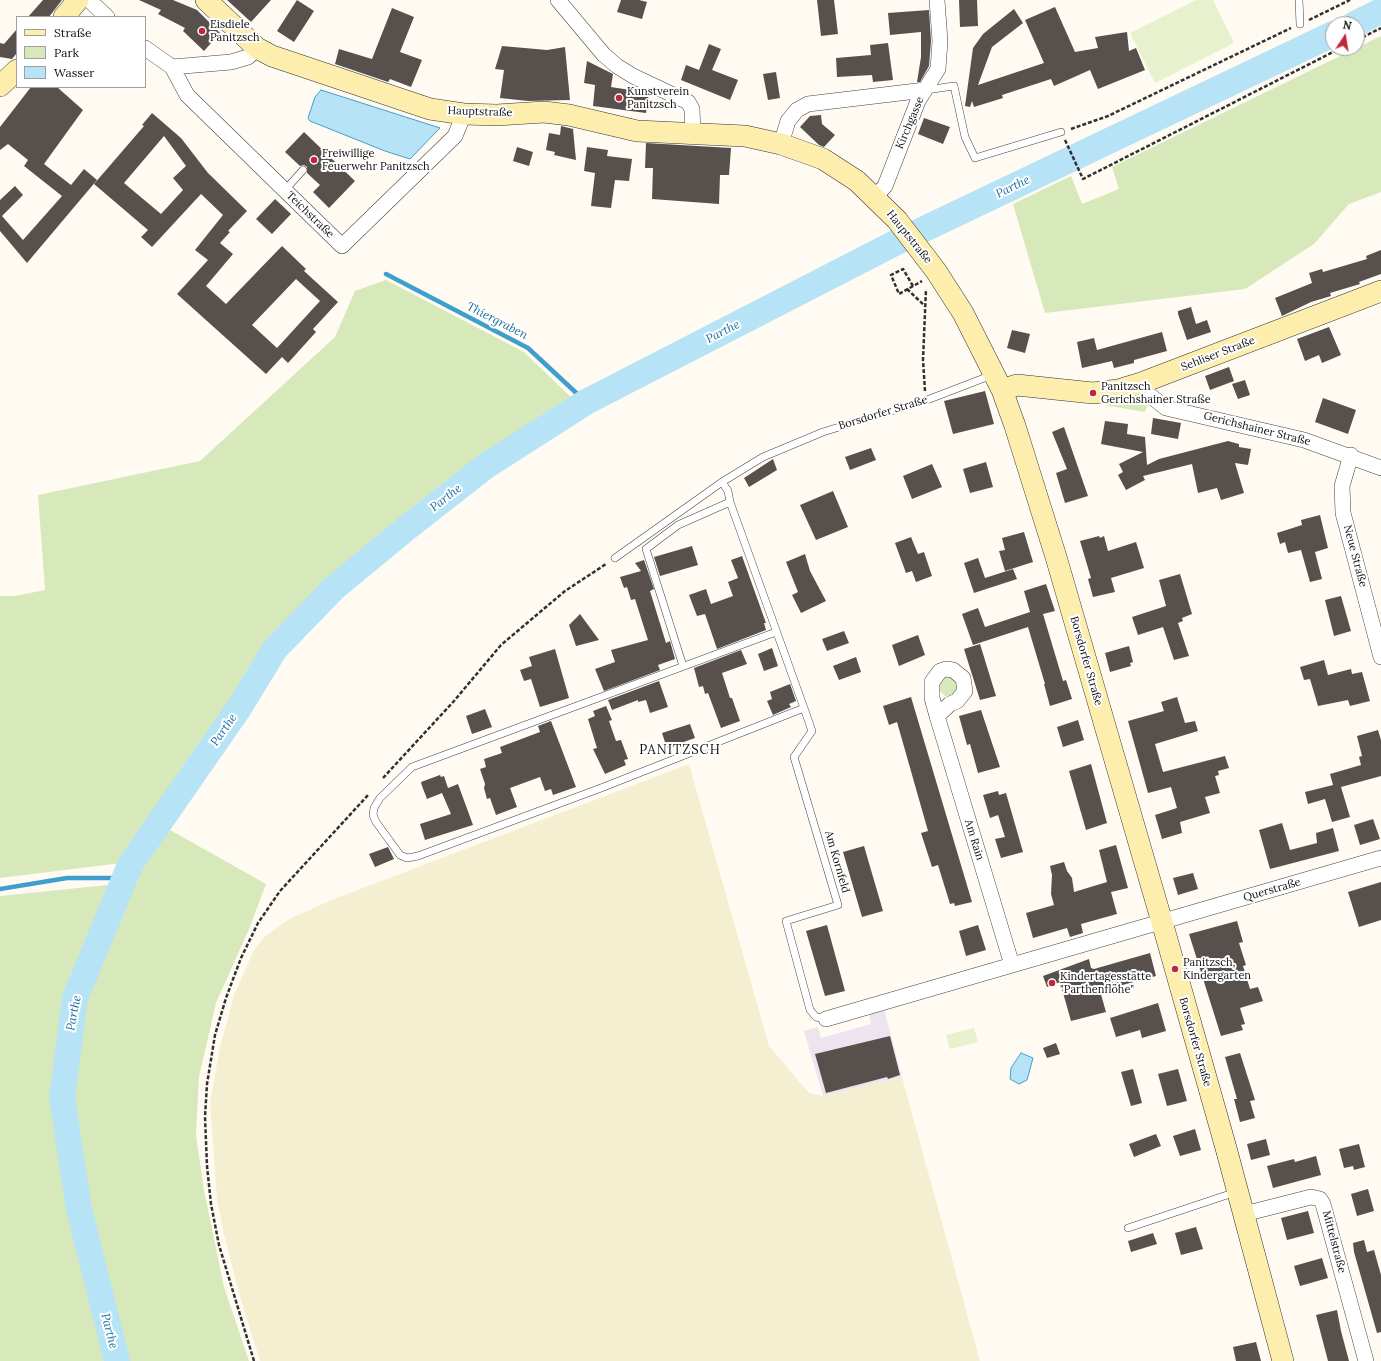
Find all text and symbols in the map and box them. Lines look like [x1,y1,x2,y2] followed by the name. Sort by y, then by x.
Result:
[16,16,146,88] legend
[1325,16,1365,56] north arrow
[210,18,260,44] place label: Eisdiele Panitzsch
[1342,18,1353,33] text: N
[54,25,91,40] text: Straße
[197,26,207,36] marker: Eisdiele Panitzsch
[54,45,79,60] text: Park
[54,65,94,80] text: Wasser
[627,85,689,111] place label: Kunstverein Panitzsch
[614,93,624,103] marker: Kunstverein Panitzsch
[893,95,927,151] street label: Kirchgasse
[447,104,513,120] street label: Hauptstraße
[322,147,430,173] place label: Freiwillige Feuerwehr Panitzsch
[309,155,319,165] marker: Freiwillige Feuerwehr Panitzsch
[994,173,1032,201] water label: Parthe
[283,189,337,241] street label: Teichstraße
[884,208,934,266] street label: Hauptstraße
[464,299,530,343] water label: Thiergraben
[704,317,742,347] water label: Parthe
[1179,334,1257,374] street label: Sehliser Straße
[1101,380,1211,406] place label: Panitzsch Gerichshainer Straße
[1088,388,1098,398] marker: Panitzsch Gerichshainer Straße
[837,393,929,433] street label: Borsdorfer Straße
[1202,409,1312,449] street label: Gerichshainer Straße
[427,481,465,515] water label: Parthe
[1340,523,1370,589] street label: Neue Straße
[1067,615,1105,707] street label: Borsdorfer Straße
[208,711,240,749] water label: Parthe
[639,742,721,758] district label: PANITZSCH
[962,818,986,862] street label: Am Rain
[822,829,852,895] street label: Am Kornfeld
[1242,875,1302,905] street label: Querstraße
[1183,956,1251,982] place label: Panitzsch, Kindergarten
[1170,964,1180,974] marker: Panitzsch, Kindergarten
[1060,970,1151,996] place label: Kindertagesstätte "Parthenflöhe"
[1047,978,1057,988] marker: Kindertagesstätte "Parthenflöhe"
[64,994,84,1032] water label: Parthe
[1176,996,1214,1088] street label: Borsdorfer Straße
[1319,1209,1349,1275] street label: Mittelstraße
[98,1312,120,1350] water label: Parthe

